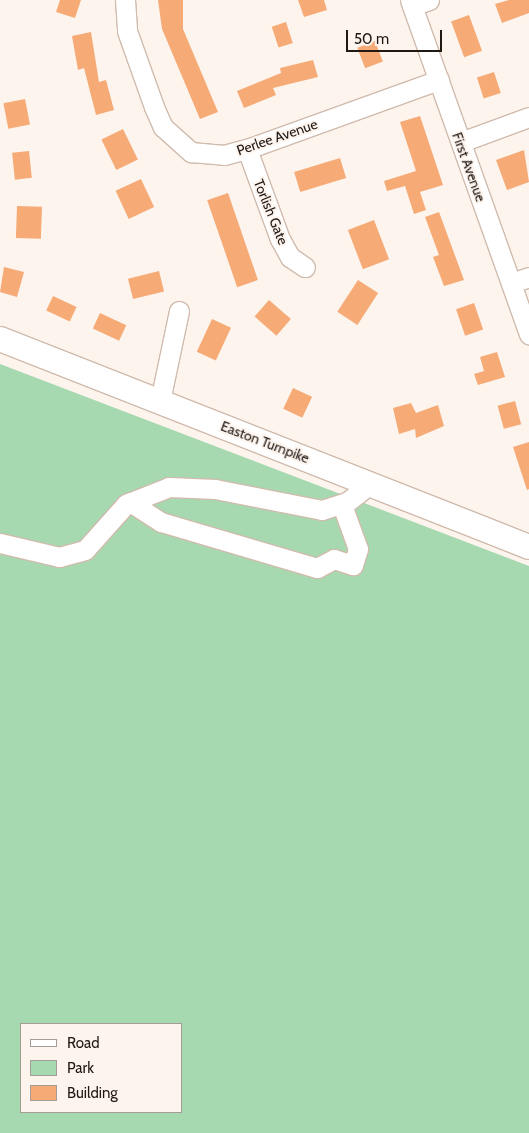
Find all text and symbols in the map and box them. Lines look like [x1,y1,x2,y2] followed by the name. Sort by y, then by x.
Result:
[349,20,445,52] scale bar
[354,30,389,48] text: 50 m
[234,115,320,159] street label: Perlee Avenue
[449,130,489,204] street label: First Avenue
[250,177,292,247] street label: Torlish Gate
[218,417,312,467] street label: Easton Turnpike
[20,1023,182,1113] legend
[67,1034,100,1052] text: Road
[67,1059,94,1077] text: Park
[67,1084,118,1102] text: Building

